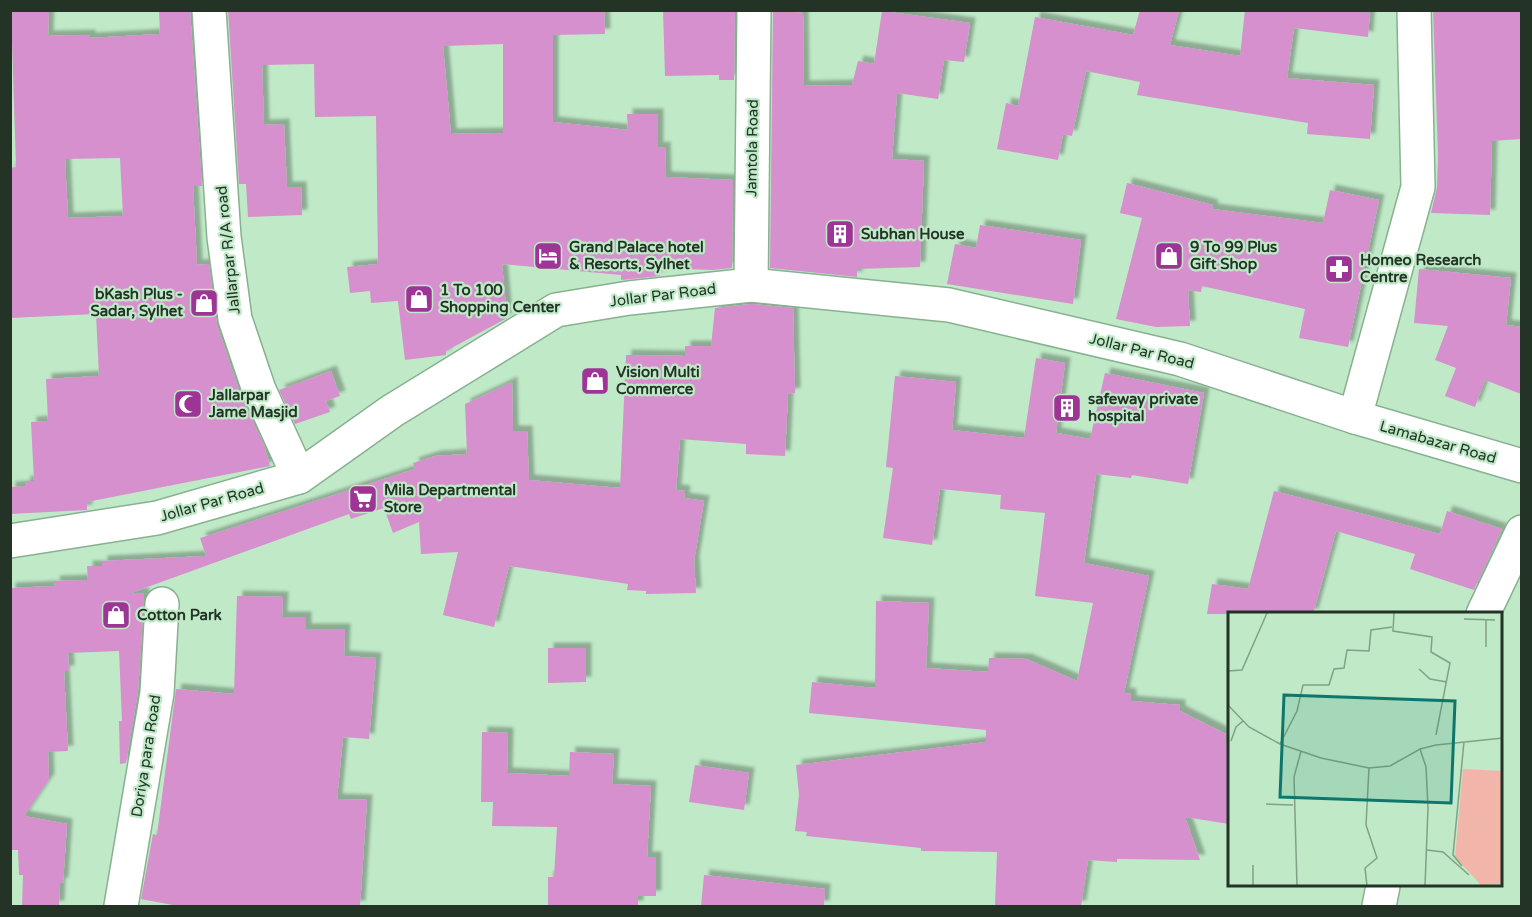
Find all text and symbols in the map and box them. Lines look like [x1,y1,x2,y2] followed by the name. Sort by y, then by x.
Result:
[742,99,762,197] street label: Jamtola Road
[212,185,244,315] street label: Jallarpar R/A road
[824,218,856,250] building icon: Subhan House
[861,225,965,243] place label: Subhan House
[569,238,704,274] place label: Grand Palace hotel & Resorts, Sylhet
[1190,238,1277,274] place label: 9 To 99 Plus Gift Shop
[532,240,564,272] hotel icon: Grand Palace hotel & Resorts, Sylhet
[1153,240,1185,272] shop icon: 9 To 99 Plus Gift Shop
[1360,251,1481,286] place label: Homeo Research Centre
[1323,253,1355,285] pharmacy icon: Homeo Research Centre
[609,280,717,310] street label: Jollar Par Road
[440,281,560,317] place label: 1 To 100 Shopping Center
[403,283,435,315] shop icon: 1 To 100 Shopping Center
[90,285,183,321] place label: bKash Plus - Sadar, Sylhet
[188,287,220,319] shop icon: bKash Plus - Sadar, Sylhet
[1088,329,1196,373] street label: Jollar Par Road
[616,363,700,398] place label: Vision Multi Commerce
[579,365,611,397] shop icon: Vision Multi Commerce
[208,386,298,422] place label: Jallarpar Jame Masjid
[172,388,204,420] mosque icon: Jallarpar Jame Masjid
[1088,390,1199,426] place label: safeway private hospital
[1051,392,1083,424] building icon: safeway private hospital
[1378,417,1498,467] street label: Lamabazar Road
[158,479,266,525] street label: Jollar Par Road
[384,481,516,516] place label: Mila Departmental Store
[347,483,379,515] supermarket icon: Mila Departmental Store
[100,599,132,631] shop icon: Cotton Park
[137,606,222,624] place label: Cotton Park
[1228,612,1502,887] inset map
[127,694,165,818] street label: Doriya para Road

